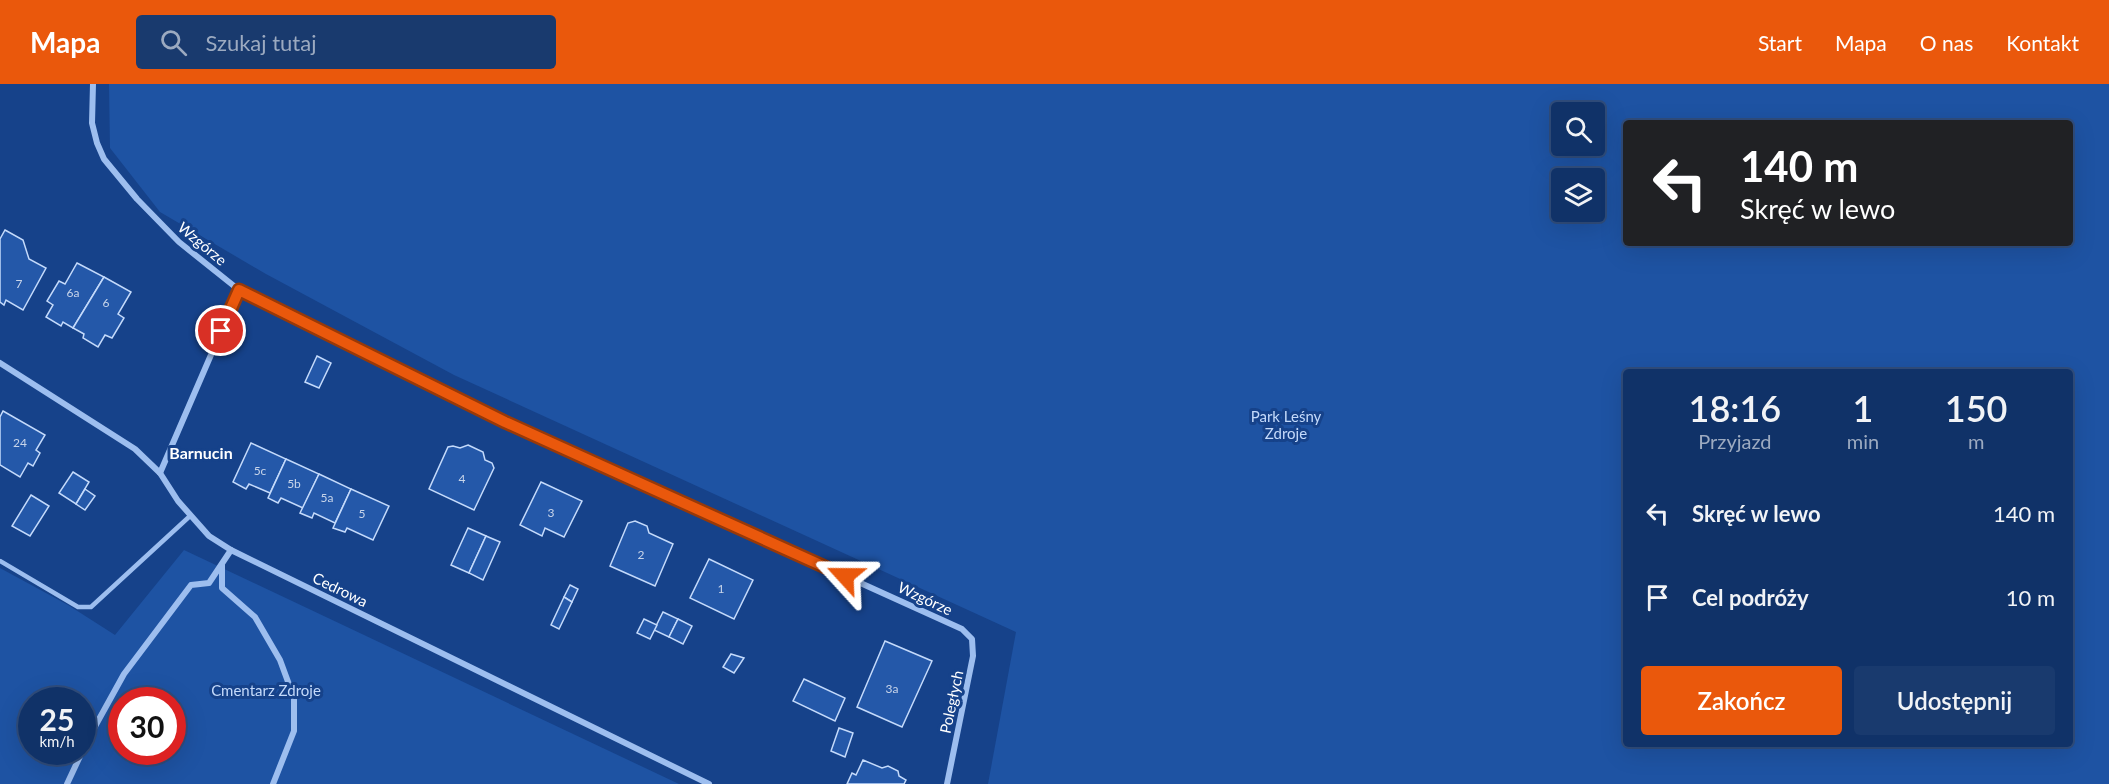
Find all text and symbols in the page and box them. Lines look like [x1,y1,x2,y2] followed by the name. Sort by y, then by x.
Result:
[136,15,556,69] search box
[30,25,100,59] text: Mapa
[157,26,190,59] icon: search
[205,29,316,56] text: Szukaj tutaj
[1758,30,1802,55] text: Start
[1835,30,1887,55] text: Mapa
[1920,30,1973,55] text: O nas
[2006,30,2079,55] text: Kontakt
[1551,102,1605,222] map controls
[1551,102,1605,156] button: search
[1740,141,1858,191] text: 140 m
[1641,144,1719,222] icon: left
[1551,168,1605,222] button: layers
[1740,192,1895,225] text: Skręć w lewo
[175,218,231,269] street label: Wzgórze
[16,276,23,291] house number: 7
[67,285,79,300] house number: 6a
[103,295,110,310] house number: 6
[195,305,246,356] pin
[204,314,237,347] icon: arrive
[1689,386,1781,430] text: 18:16
[1853,386,1873,430] text: 1
[1945,386,2007,430] text: 150
[1251,407,1322,442] park label: Park Leśny Zdroje
[1698,429,1772,453] text: Przyjazd
[1847,429,1879,453] text: min
[1968,429,1984,453] text: m
[13,435,27,450] house number: 24
[169,443,233,462] district label: Barnucin
[254,463,267,478] house number: 5c
[459,471,466,486] house number: 4
[287,476,301,491] house number: 5b
[321,490,333,505] house number: 5a
[1641,497,1674,530] icon: left
[1692,500,1821,527] text: Skręć w lewo
[1993,500,2055,527] text: 140 m
[548,505,555,520] house number: 3
[359,506,366,521] house number: 5
[813,544,877,608] position arrow
[638,547,645,562] house number: 2
[310,568,371,610] street label: Cedrowa
[895,578,956,619] street label: Wzgórze
[718,581,725,596] house number: 1
[1641,581,1674,614] icon: arrive
[1692,584,1809,611] text: Cel podróży
[2006,584,2055,611] text: 10 m
[1641,666,1842,735] button: Zakończ
[1854,666,2055,735] button: Udostępnij
[936,669,966,735] street label: Poległych
[211,681,321,699] park label: Cmentarz Zdroje
[886,681,898,696] house number: 3a
[108,687,186,765] speed limit sign: 30
[40,701,74,737] text: 25
[39,732,75,750] text: km/h

